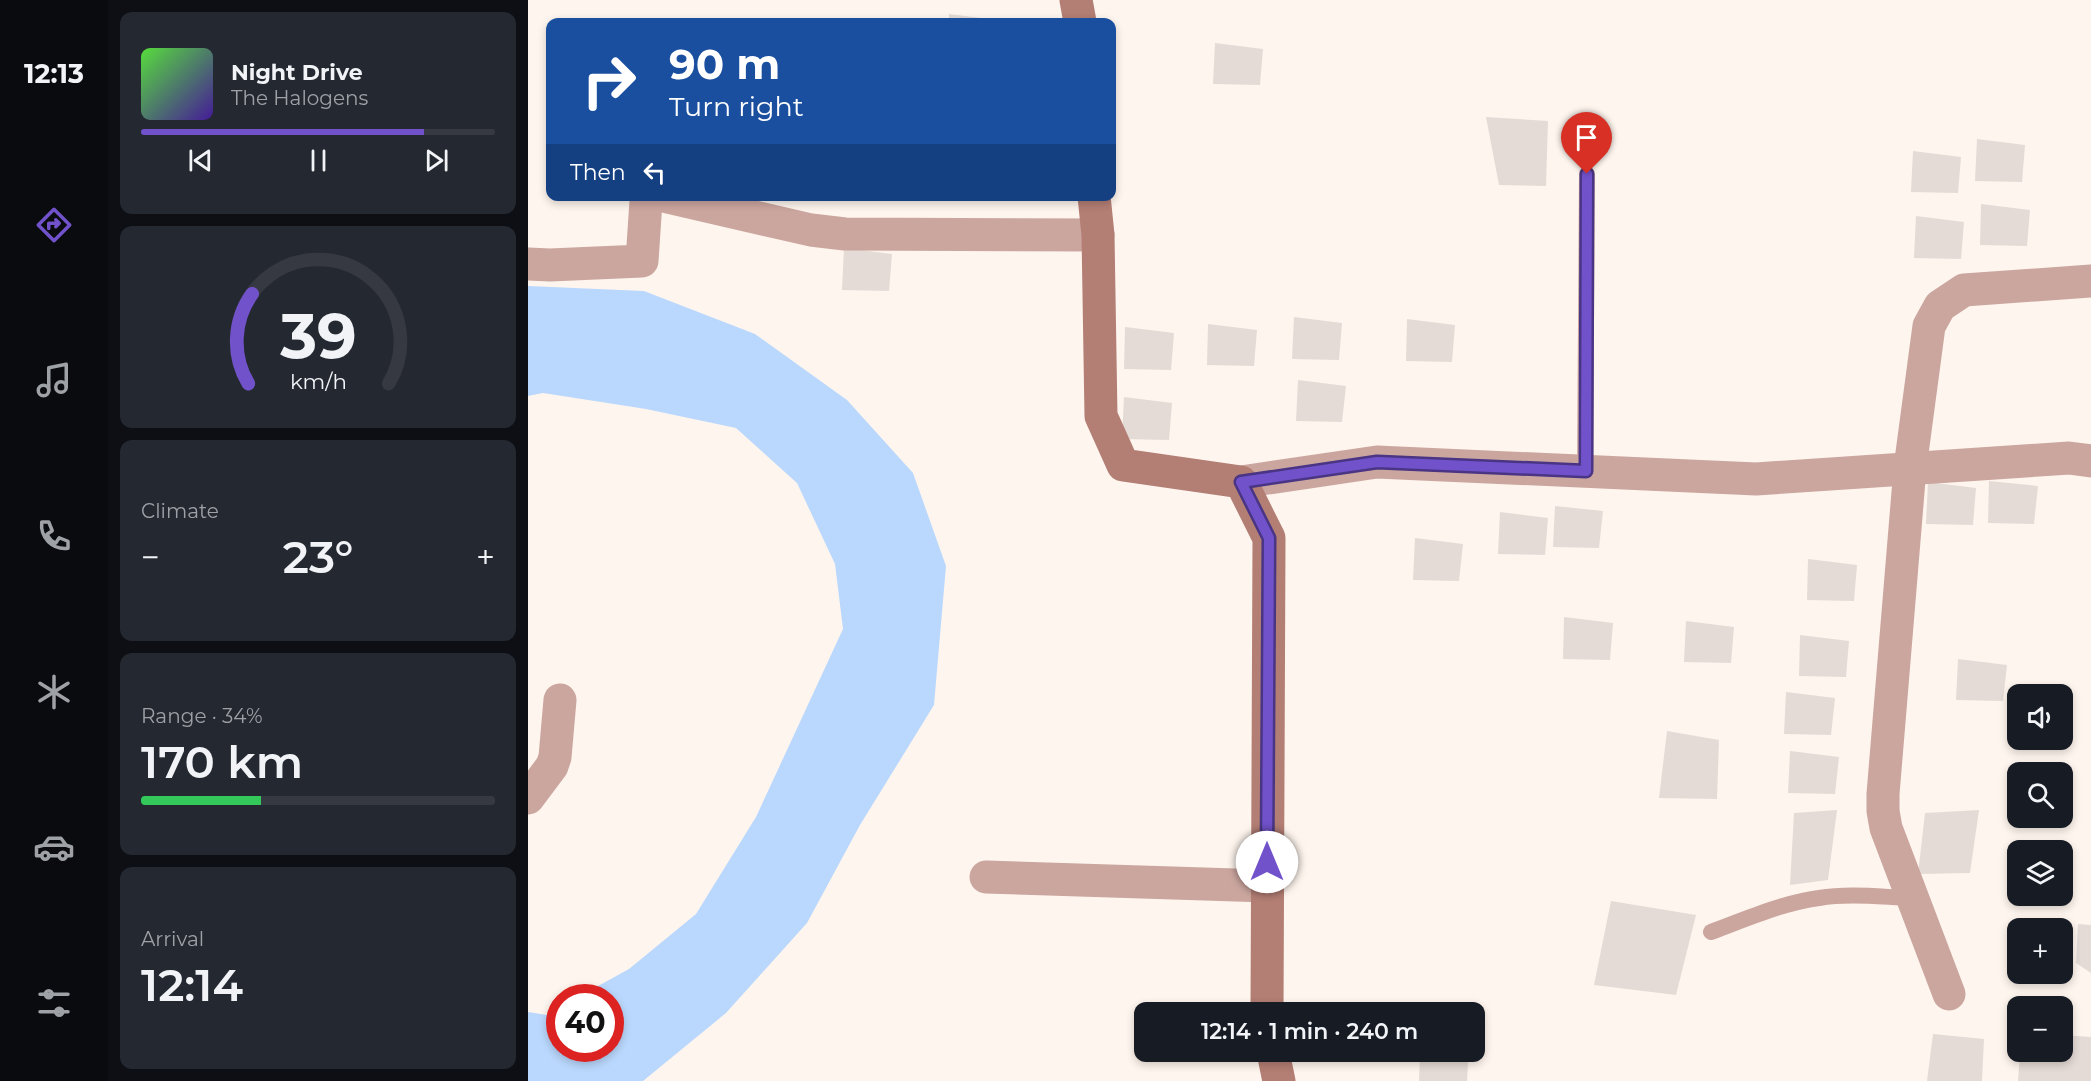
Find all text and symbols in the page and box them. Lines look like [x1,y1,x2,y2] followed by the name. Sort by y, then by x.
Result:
[669,38,780,90] text: 90 m
[570,42,648,120] icon: right
[24,57,84,90] text: 12:13
[231,59,363,86] text: Night Drive
[231,86,368,110] text: The Halogens
[669,90,804,123] text: Turn right
[1561,112,1612,174] pin
[1570,121,1603,154] icon: arrive
[184,144,217,177] icon: previous
[302,144,335,177] icon: pause
[420,144,453,177] icon: next
[638,156,671,189] icon: left
[570,159,626,186] text: Then
[33,204,75,246] icon: directions
[279,298,356,374] text: 39
[33,359,75,401] icon: music
[289,368,347,394] text: km/h
[141,499,219,523] text: Climate
[33,515,75,557] icon: phone
[283,529,353,584] text: 23°
[141,537,160,577] text: −
[476,537,495,577] text: +
[33,671,75,713] icon: climate
[2007,684,2073,1062] map controls
[2007,684,2073,750] button: sound
[141,704,262,728] text: Range · 34%
[141,734,303,789] text: 170 km
[2007,762,2073,828] button: search
[33,826,75,868] icon: car
[1235,830,1299,894] position arrow
[2007,840,2073,906] button: layers
[2007,918,2073,984] button: +
[141,927,204,951] text: Arrival
[141,957,243,1012] text: 12:14
[33,982,75,1024] icon: filters
[546,984,624,1062] speed limit sign: 40
[2007,996,2073,1062] button: −
[1201,1018,1418,1045] text: 12:14 · 1 min · 240 m

